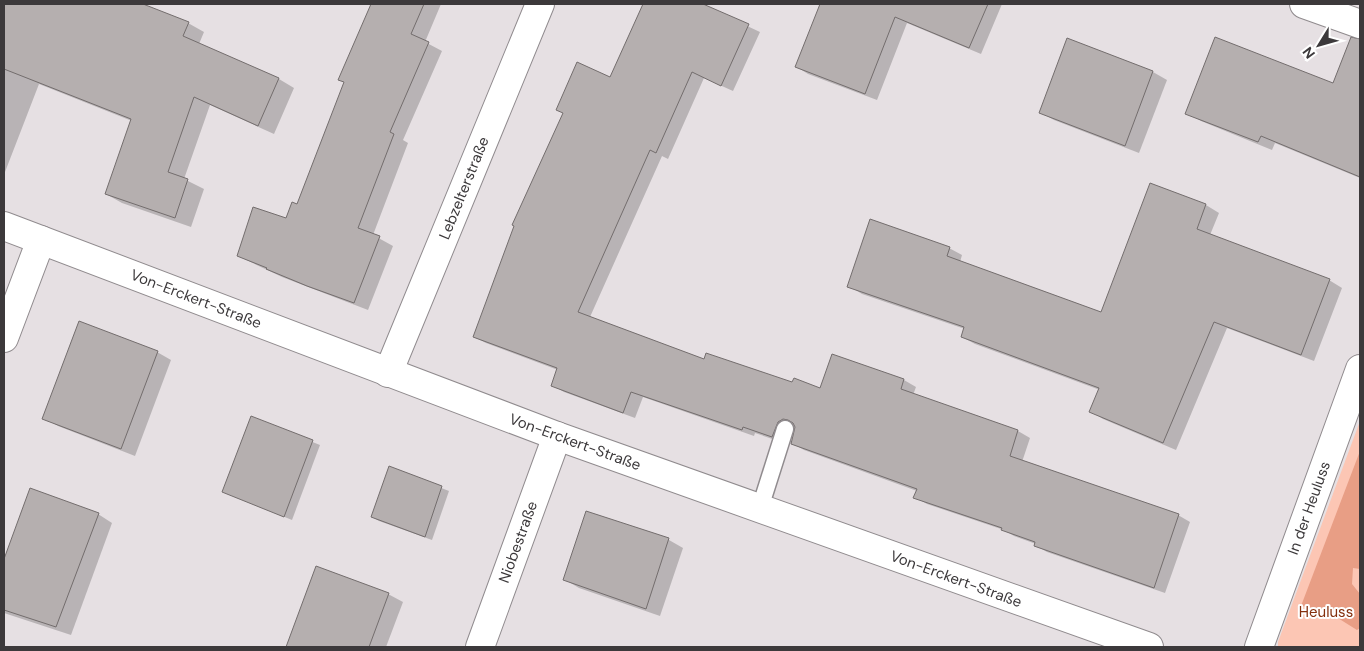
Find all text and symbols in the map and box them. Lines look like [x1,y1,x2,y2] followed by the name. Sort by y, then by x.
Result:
[1294,20,1344,70] north arrow
[1298,43,1319,62] text: N
[434,134,494,242] street label: Lebzelterstraße
[128,265,264,333] street label: Von-Erckert-Straße
[506,409,644,475] street label: Von-Erckert-Straße
[1283,459,1335,557] street label: In der Heuluss
[494,498,542,586] street label: Niobestraße
[887,546,1025,612] street label: Von-Erckert-Straße
[1299,602,1353,622] park label: Heuluss

